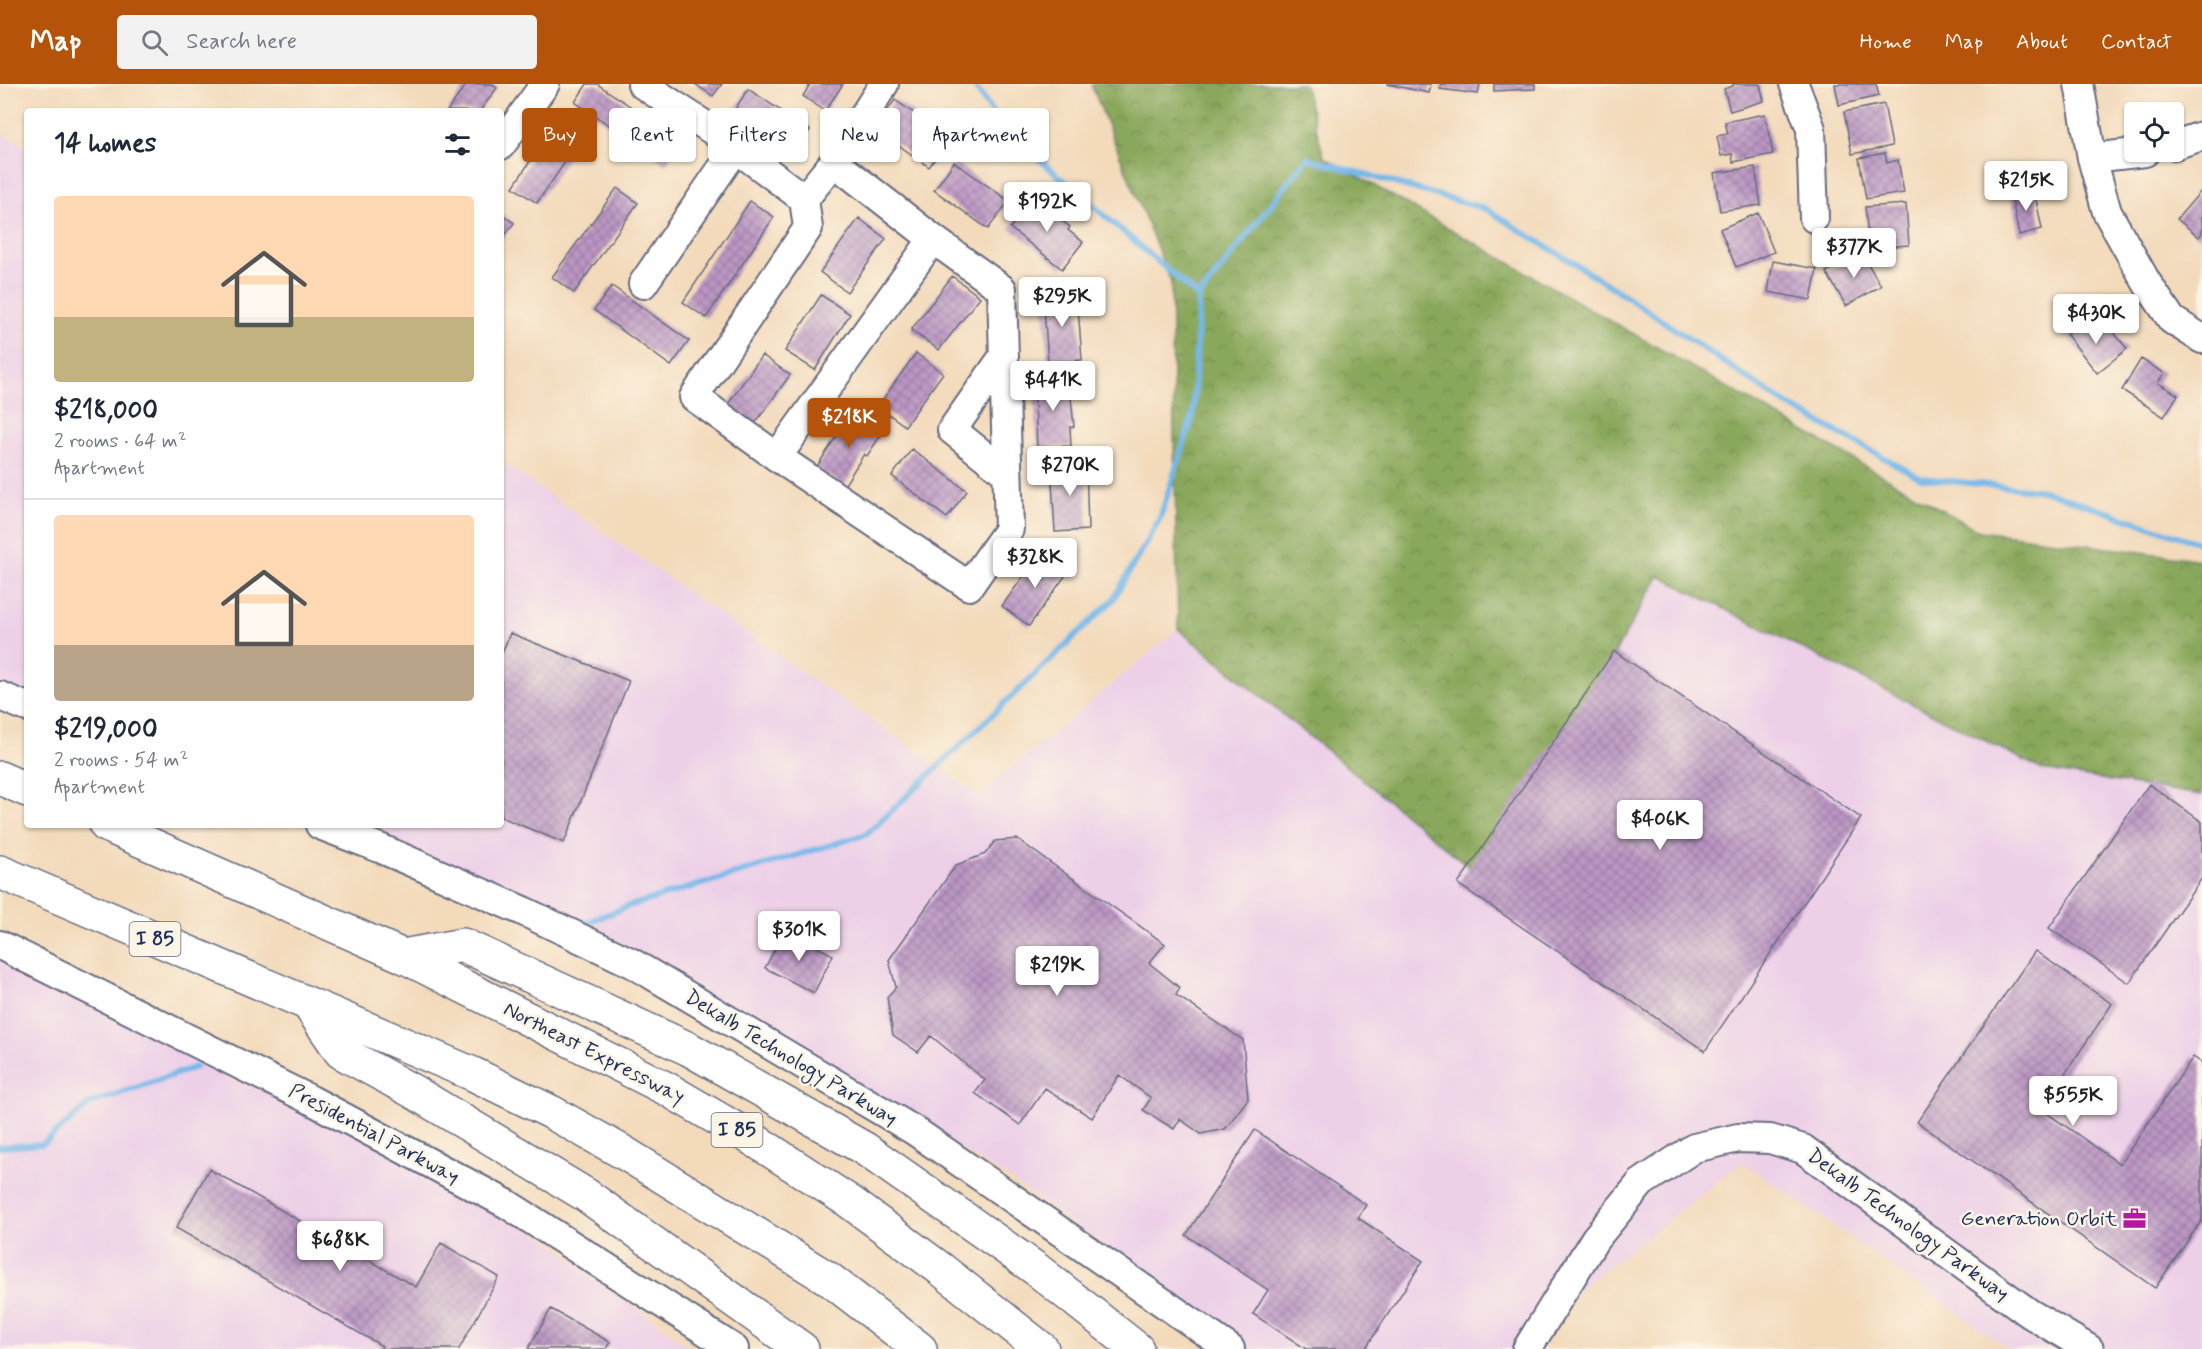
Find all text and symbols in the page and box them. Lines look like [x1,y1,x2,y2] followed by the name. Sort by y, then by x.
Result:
[117,15,537,69] search box
[30,24,81,61] text: Map
[138,26,171,59] icon: search
[186,28,297,56] text: Search here
[1860,28,1912,56] text: Home
[1945,28,1983,56] text: Map
[2016,28,2068,56] text: About
[2101,28,2172,56] text: Contact
[2124,102,2184,162] map controls
[2124,102,2184,162] button: locate
[522,108,597,162] chip: Buy
[609,108,696,162] chip: Rent
[708,108,808,162] chip: Filters
[820,108,900,162] chip: New
[912,108,1049,162] chip: Apartment
[54,127,156,161] text: 14 homes
[441,128,474,161] icon: filters
[1984,161,2068,212] pin: $215K
[1998,167,2054,194] text: $215K
[1005,182,1089,233] pin: $192K
[1018,188,1076,215] text: $192K
[1812,228,1896,279] pin: $377K
[1826,234,1882,261] text: $377K
[210,235,318,343] icon: home
[1020,277,1104,328] pin: $295K
[1033,283,1091,310] text: $295K
[2054,294,2138,345] pin: $430K
[2067,300,2125,327] text: $430K
[1011,361,1095,412] pin: $441K
[1024,367,1082,394] text: $441K
[54,394,158,428] text: $218,000
[807,398,891,449] pin: $218K
[821,404,877,431] text: $218K
[54,428,187,455] text: 2 rooms · 64 m²
[1028,446,1112,497] pin: $270K
[1041,452,1099,479] text: $270K
[54,455,145,482] text: Apartment
[993,538,1077,589] pin: $328K
[1007,544,1063,571] text: $328K
[210,554,318,662] icon: home
[54,713,158,747] text: $219,000
[54,747,188,774] text: 2 rooms · 54 m²
[54,774,145,801] text: Apartment
[1618,800,1702,851] pin: $406K
[1631,806,1689,833] text: $406K
[757,911,841,962] pin: $301K
[772,917,826,944] text: $301K
[130,922,180,956] road number: I 85
[1015,946,1099,997] pin: $219K
[1030,952,1084,979] text: $219K
[679,983,902,1133] street label: Dekalb Technology Parkway
[499,995,689,1111] street label: Northeast Expressway
[2031,1076,2115,1127] pin: $555K
[284,1077,464,1191] street label: Presidential Parkway
[2043,1082,2103,1109] text: $555K
[712,1113,762,1147] road number: I 85
[1801,1142,2015,1309] street label: Dekalb Technology Parkway
[1960,1205,2118,1233] place label: Generation Orbit
[2122,1206,2148,1232] office icon: Generation Orbit
[298,1221,382,1272] pin: $688K
[311,1227,369,1254] text: $688K

